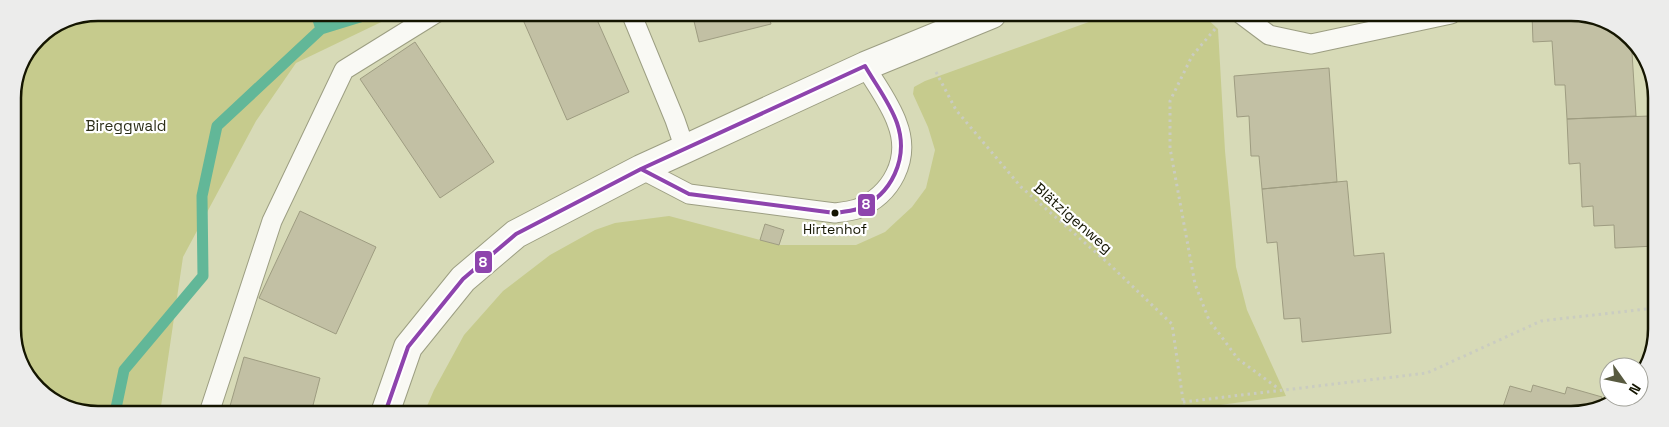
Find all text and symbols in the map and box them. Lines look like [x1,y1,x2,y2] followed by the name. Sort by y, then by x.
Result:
[86,116,166,135] park label: Bireggwald
[1030,178,1117,257] street label: Blätzigenweg
[857,193,876,217] line badge: 8
[862,195,871,213] text: 8
[830,208,840,218] marker: Hirtenhof
[803,220,867,238] place label: Hirtenhof
[474,250,493,274] line badge: 8
[479,253,488,271] text: 8
[1599,357,1649,407] north arrow
[1625,380,1645,398] text: N

